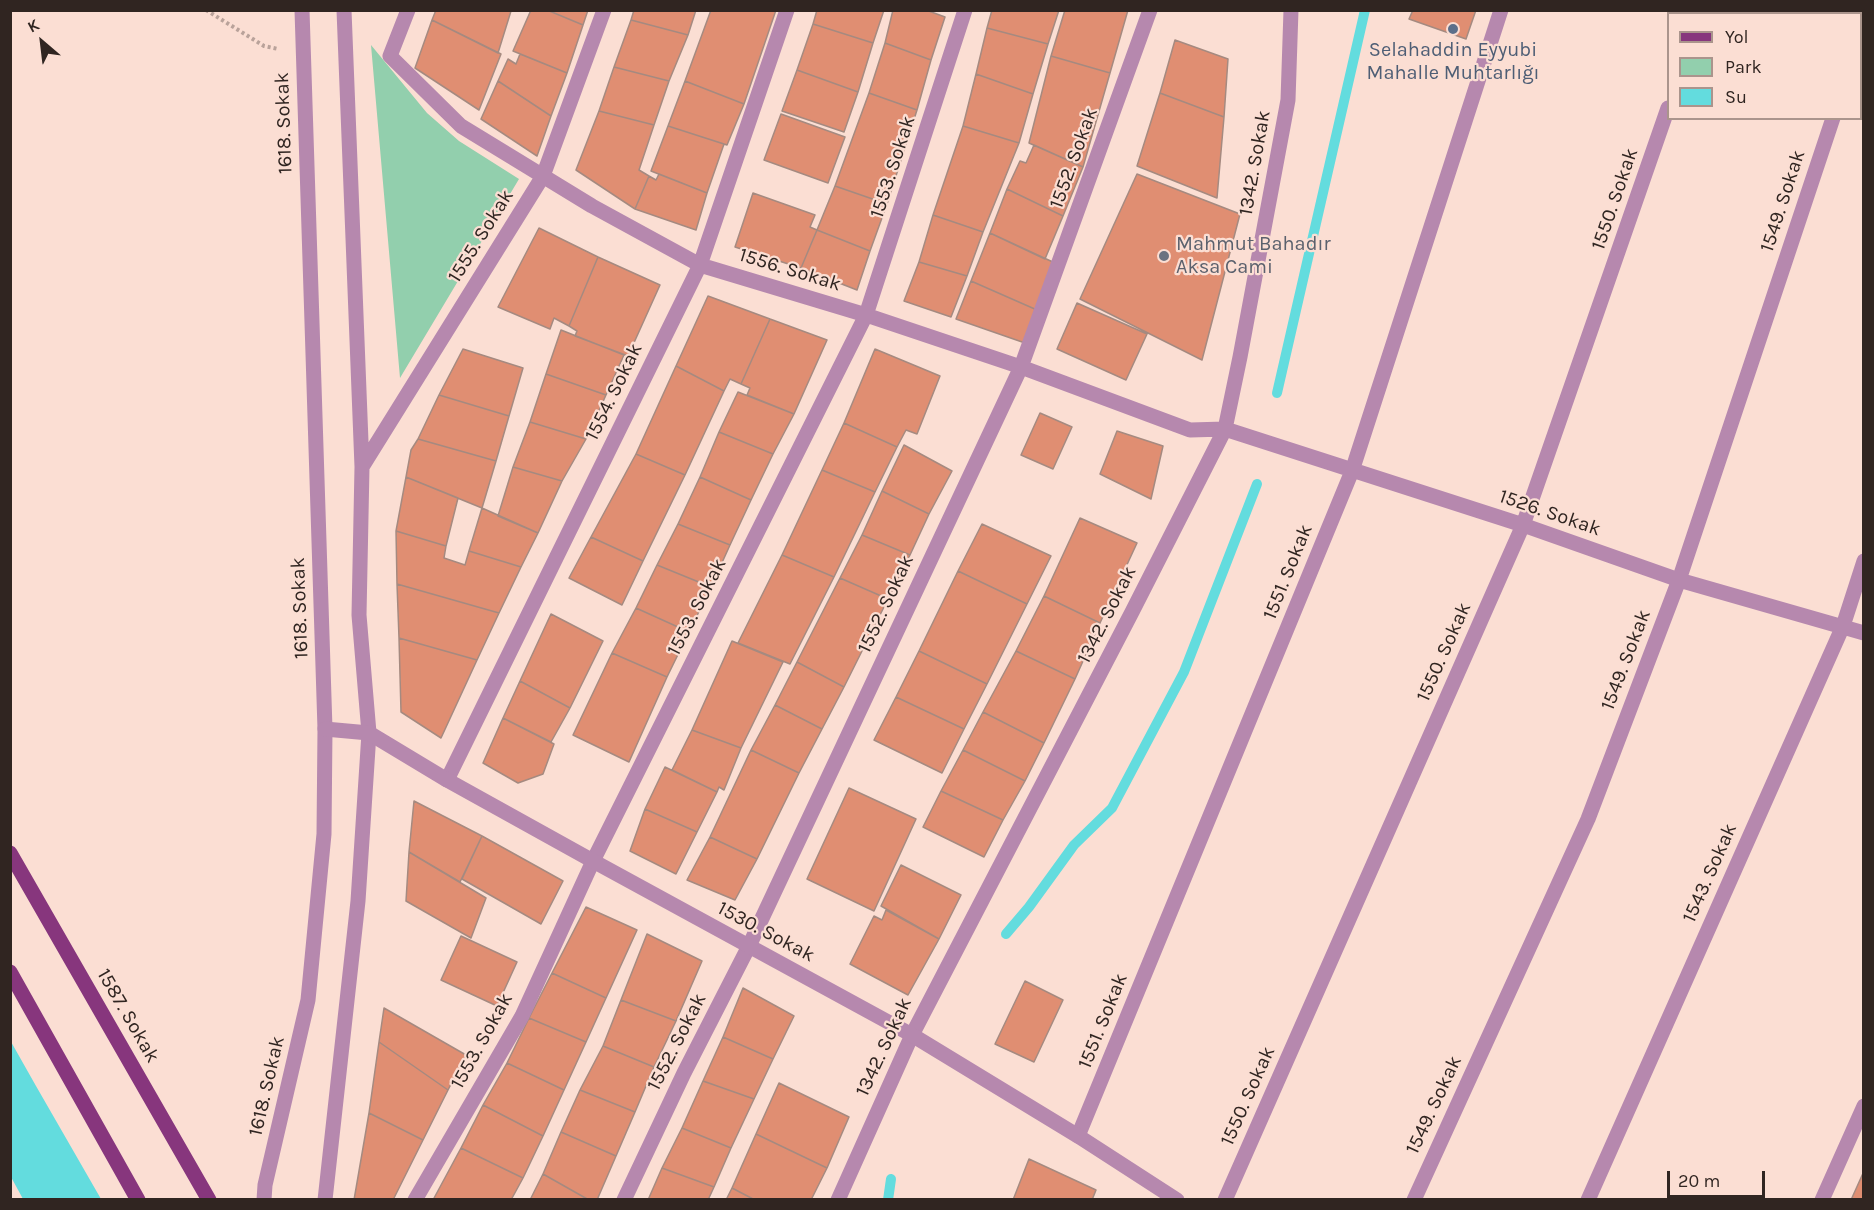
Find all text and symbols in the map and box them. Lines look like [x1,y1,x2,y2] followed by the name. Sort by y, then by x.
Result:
[12,12,72,72] north arrow
[1667,12,1862,120] legend
[24,15,42,37] text: K
[1446,22,1460,36] marker: Selahaddin Eyyubi Mahalle Muhtarlığı
[1725,26,1749,48] text: Yol
[1367,38,1539,85] place label: Selahaddin Eyyubi Mahalle Muhtarlığı
[1725,56,1762,78] text: Park
[270,72,298,174] street label: 1618. Sokak
[1725,86,1747,108] text: Su
[1045,104,1103,212] street label: 1552. Sokak
[1234,109,1276,217] street label: 1342. Sokak
[865,113,921,221] street label: 1553. Sokak
[1586,145,1644,253] street label: 1550. Sokak
[1755,147,1811,255] street label: 1549. Sokak
[443,185,519,287] street label: 1555. Sokak
[1176,232,1331,279] place label: Mahmut Bahadır Aksa Cami
[736,243,844,297] street label: 1556. Sokak
[1157,249,1171,263] marker: Mahmut Bahadır Aksa Cami
[580,339,648,445] street label: 1554. Sokak
[1496,484,1604,542] street label: 1526. Sokak
[1258,521,1318,623] street label: 1551. Sokak
[853,551,919,657] street label: 1552. Sokak
[662,554,732,660] street label: 1553. Sokak
[286,557,314,659] street label: 1618. Sokak
[1072,562,1142,668] street label: 1342. Sokak
[1411,599,1477,705] street label: 1550. Sokak
[1596,606,1656,714] street label: 1549. Sokak
[1678,820,1742,926] street label: 1543. Sokak
[713,896,819,968] street label: 1530. Sokak
[91,965,165,1067] street label: 1587. Sokak
[1073,970,1133,1072] street label: 1551. Sokak
[446,989,518,1093] street label: 1553. Sokak
[642,989,712,1095] street label: 1552. Sokak
[851,994,917,1100] street label: 1342. Sokak
[244,1034,290,1138] street label: 1618. Sokak
[1215,1043,1281,1149] street label: 1550. Sokak
[1401,1052,1467,1158] street label: 1549. Sokak
[1670,1159,1768,1197] scale bar
[1678,1170,1720,1192] text: 20 m

